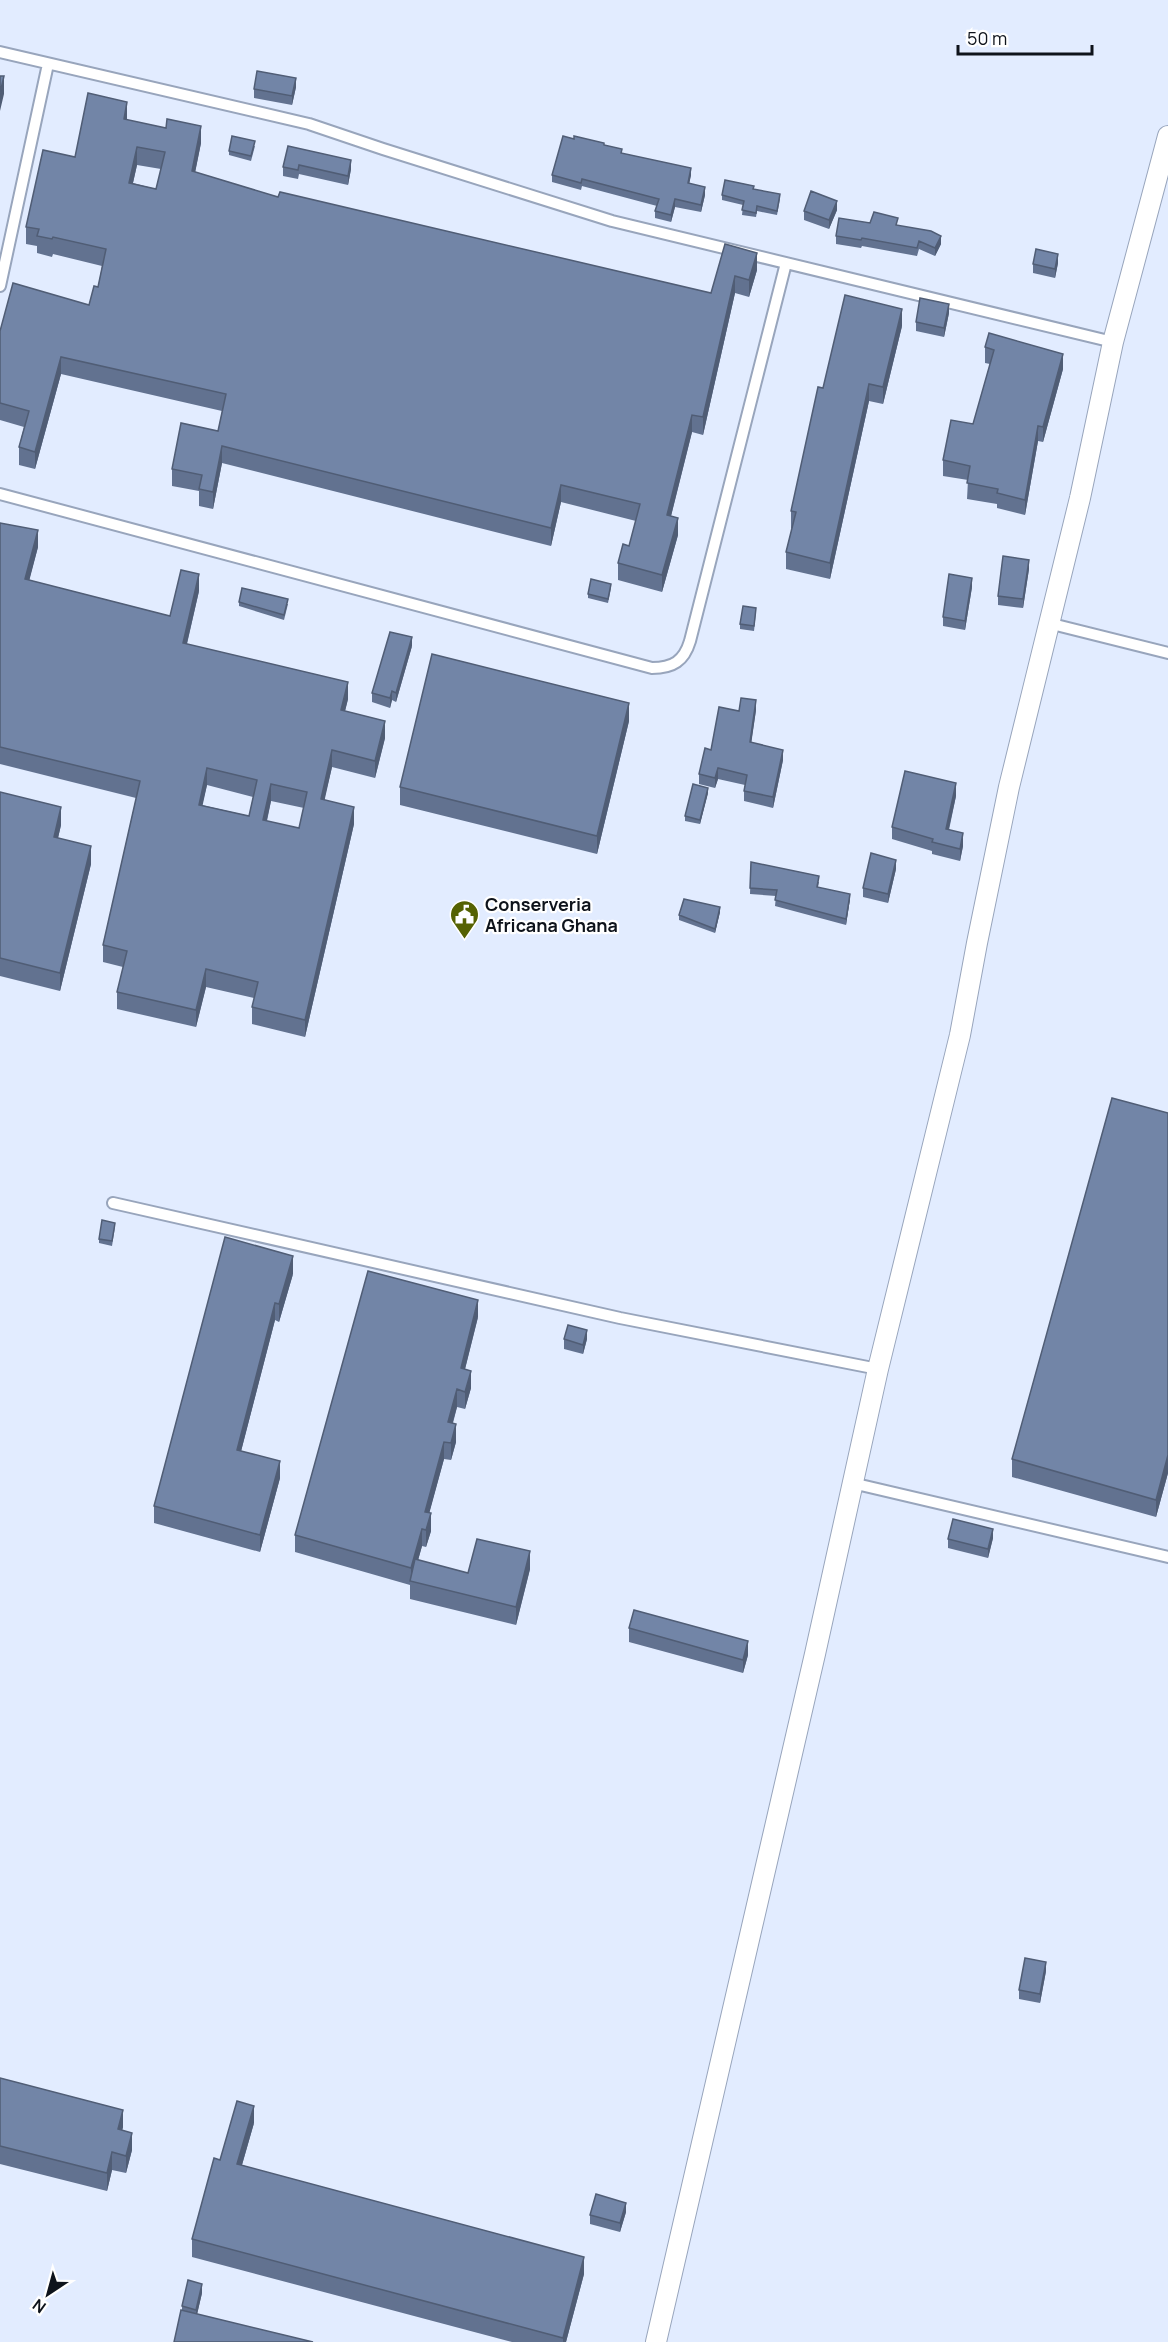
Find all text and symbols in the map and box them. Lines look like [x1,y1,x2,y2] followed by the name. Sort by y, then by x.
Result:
[958,18,1092,56] scale bar
[967,26,1007,50] text: 50 m
[485,892,618,937] place label: Conserveria Africana Ghana
[448,898,480,940] public building icon: Conserveria Africana Ghana
[18,2264,78,2324] north arrow
[28,2294,50,2318] text: N

